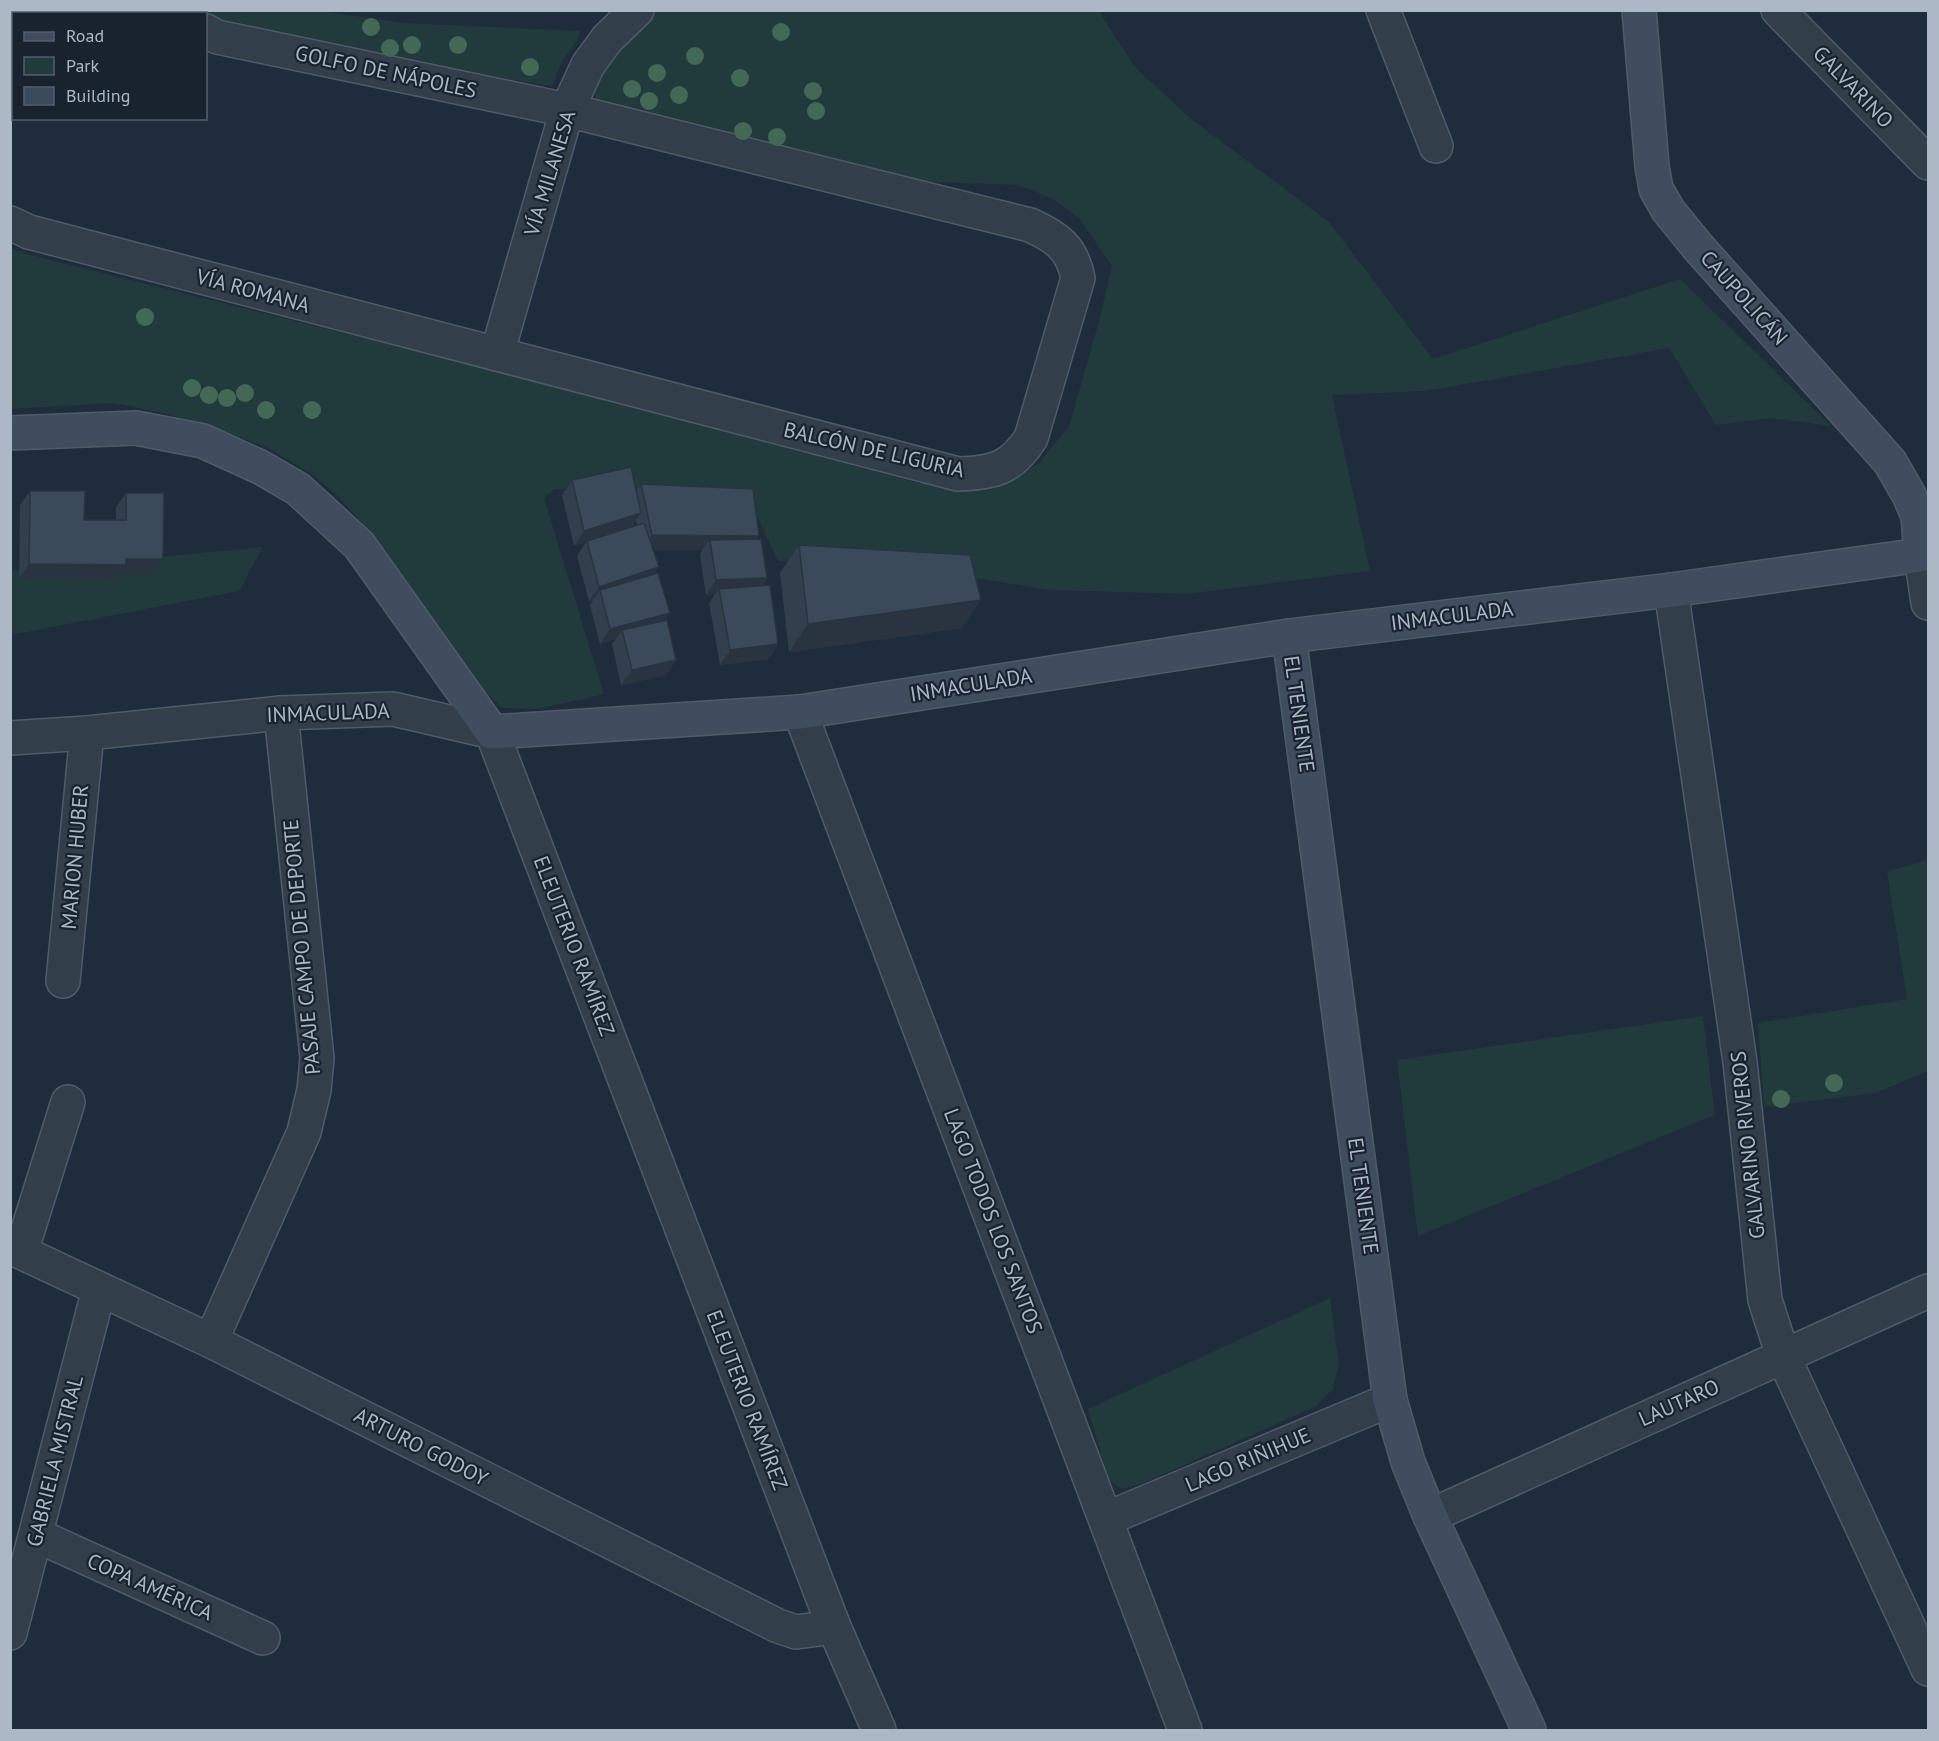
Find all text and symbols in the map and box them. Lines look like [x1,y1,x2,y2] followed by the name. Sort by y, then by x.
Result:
[12,12,207,120] legend
[66,24,104,47] text: Road
[293,39,479,104] street label: GOLFO DE NÁPOLES
[1807,40,1899,134] street label: GALVARINO
[66,54,99,77] text: Park
[66,84,130,107] text: Building
[517,106,582,240] street label: VÍA MILANESA
[1695,245,1794,351] street label: CAUPOLICÁN
[192,262,313,319] street label: VÍA ROMANA
[781,416,968,484] street label: BALCÓN DE LIGURIA
[1389,595,1515,636] street label: INMACULADA
[1278,654,1321,774] street label: EL TENIENTE
[908,661,1035,707] street label: INMACULADA
[266,697,391,728] street label: INMACULADA
[55,783,94,931] street label: MARION HUBER
[277,818,326,1076] street label: PASAJE CAMPO DE DEPORTE
[528,852,621,1040] street label: ELEUTERIO RAMÍREZ
[1724,1050,1771,1240] street label: GALVARINO RIVEROS
[938,1104,1049,1337] street label: LAGO TODOS LOS SANTOS
[1342,1136,1385,1256] street label: EL TENIENTE
[701,1306,794,1494] street label: ELEUTERIO RAMÍREZ
[20,1372,89,1549] street label: GABRIELA MISTRAL
[1634,1373,1723,1432] street label: LAUTARO
[350,1401,493,1492] street label: ARTURO GODOY
[1181,1421,1315,1498] street label: LAGO RIÑIHUE
[83,1547,218,1627] street label: COPA AMÉRICA

